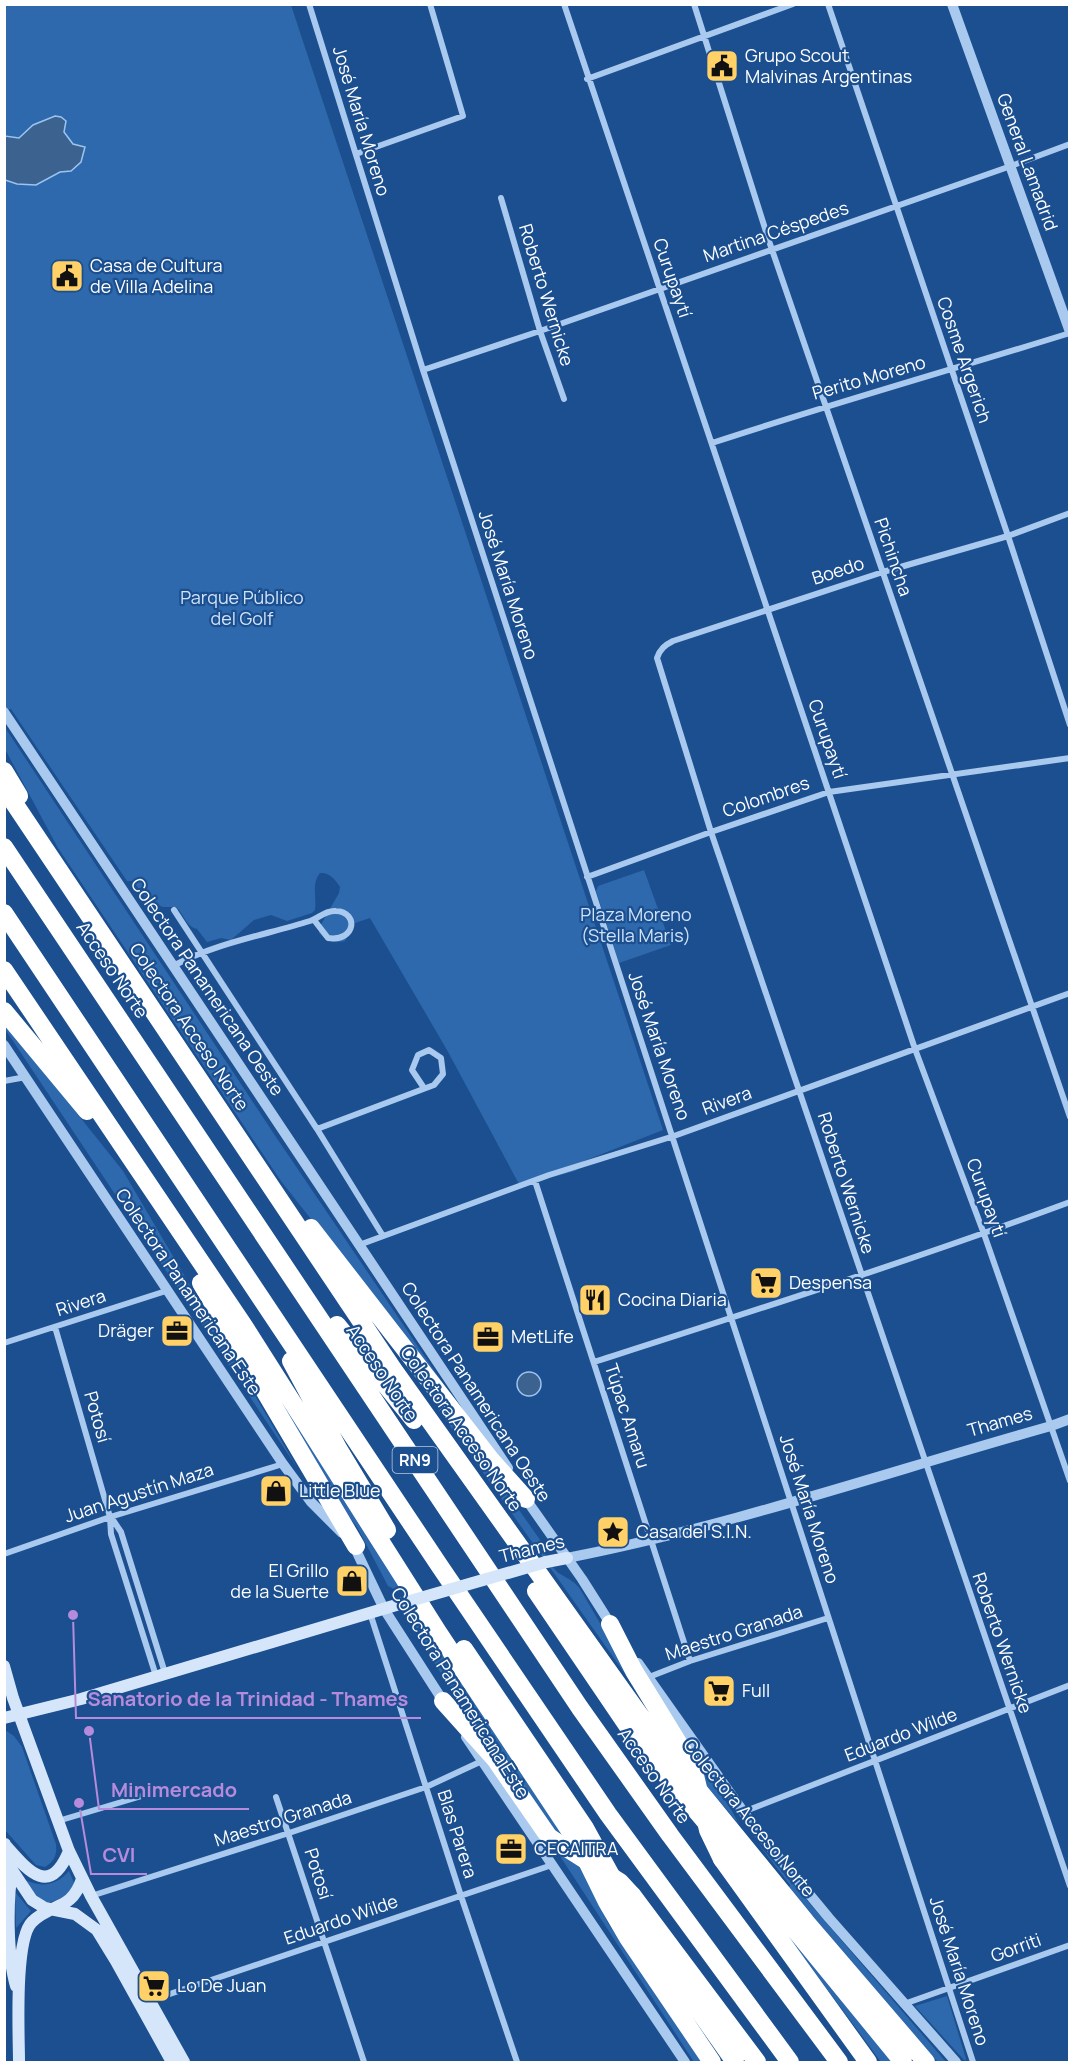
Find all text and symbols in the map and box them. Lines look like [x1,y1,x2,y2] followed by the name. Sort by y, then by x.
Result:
[328,43,396,199] street label: José María Moreno
[745,43,912,88] place label: Grupo Scout Malvinas Argentinas
[704,48,740,84] public building icon: Grupo Scout Malvinas Argentinas
[992,90,1064,234] street label: General Lamadrid
[700,195,851,267] street label: Martina Céspedes
[514,221,580,369] street label: Roberto Wernicke
[648,235,698,321] street label: Curupaytí
[90,253,223,298] place label: Casa de Cultura de Villa Adelina
[49,258,85,294] public building icon: Casa de Cultura de Villa Adelina
[932,293,998,426] street label: Cosme Argerich
[809,349,928,405] street label: Perito Moreno
[474,507,544,662] street label: José María Moreno
[869,514,919,599] street label: Pichincha
[809,550,867,590] street label: Boedo
[180,585,304,630] park label: Parque Público del Golf
[803,696,853,782] street label: Curupaytí
[719,770,812,822] street label: Colombres
[126,873,290,1100] street label: Colectora Panamericana Oeste
[580,902,692,947] park label: Plaza Moreno (Stella Maris)
[72,916,154,1023] street label: Acceso Norte
[125,938,255,1115] street label: Colectora Acceso Norte
[623,968,697,1123] street label: José María Moreno
[699,1080,755,1120] street label: Rivera
[813,1109,881,1257] street label: Roberto Wernicke
[962,1155,1012,1241] street label: Curupaytí
[111,1183,267,1399] street label: Colectora Panamericana Este
[748,1265,784,1301] supermarket icon: Despensa
[789,1270,872,1294] place label: Despensa
[397,1277,557,1506] street label: Colectora Panamericana Oeste
[577,1282,613,1318] restaurant icon: Cocina Diaria
[53,1283,109,1321] street label: Rivera
[618,1287,727,1311] place label: Cocina Diaria
[159,1313,195,1349] office icon: Dräger
[98,1318,155,1342] place label: Dräger
[342,1319,424,1426] street label: Acceso Norte
[470,1319,506,1355] office icon: MetLife
[511,1324,574,1348] place label: MetLife
[395,1341,528,1516] street label: Colectora Acceso Norte
[600,1360,656,1471] street label: Túpac Amaru
[79,1388,117,1445] street label: Potosí
[964,1400,1035,1442] street label: Thames
[775,1431,845,1586] street label: José María Moreno
[392,1447,438,1473] road number: RN9
[61,1457,216,1527] street label: Juan Agustín Maza
[258,1473,294,1509] shop icon: Little Blue
[299,1478,381,1502] place label: Little Blue
[595,1514,631,1550] place icon: Casa del S.I.N.
[636,1519,752,1543] place label: Casa del S.I.N.
[497,1528,567,1568] street label: Thames
[230,1558,329,1603] place label: El Grillo de la Suerte
[334,1563,370,1599] shop icon: El Grillo de la Suerte
[968,1569,1038,1716] street label: Roberto Wernicke
[386,1583,536,1802] street label: Colectora Panamericana Este
[662,1599,805,1666] street label: Maestro Granada
[701,1673,737,1709] supermarket icon: Full
[742,1678,770,1702] place label: Full
[76,1680,421,1718] callout: Sanatorio de la Trinidad - Thames
[88,1685,409,1712] text: Sanatorio de la Trinidad - Thames
[841,1702,960,1767] street label: Eduardo Wilde
[613,1723,697,1828] street label: Acceso Norte
[678,1733,821,1902] street label: Colectora Acceso Norte
[99,1771,249,1809] callout: Minimercado
[111,1776,237,1803] text: Minimercado
[211,1785,354,1852] street label: Maestro Granada
[432,1786,484,1881] street label: Blas Parera
[493,1831,529,1867] office icon: CECAITRA
[91,1836,147,1874] callout: CVI
[534,1836,619,1860] place label: CECAITRA
[103,1841,135,1868] text: CVI
[299,1845,338,1902] street label: Potosí
[281,1888,401,1950] street label: Eduardo Wilde
[925,1893,995,2048] street label: José María Moreno
[987,1927,1044,1967] street label: Gorriti
[136,1968,172,2004] supermarket icon: Lo De Juan
[177,1973,266,1997] place label: Lo De Juan

